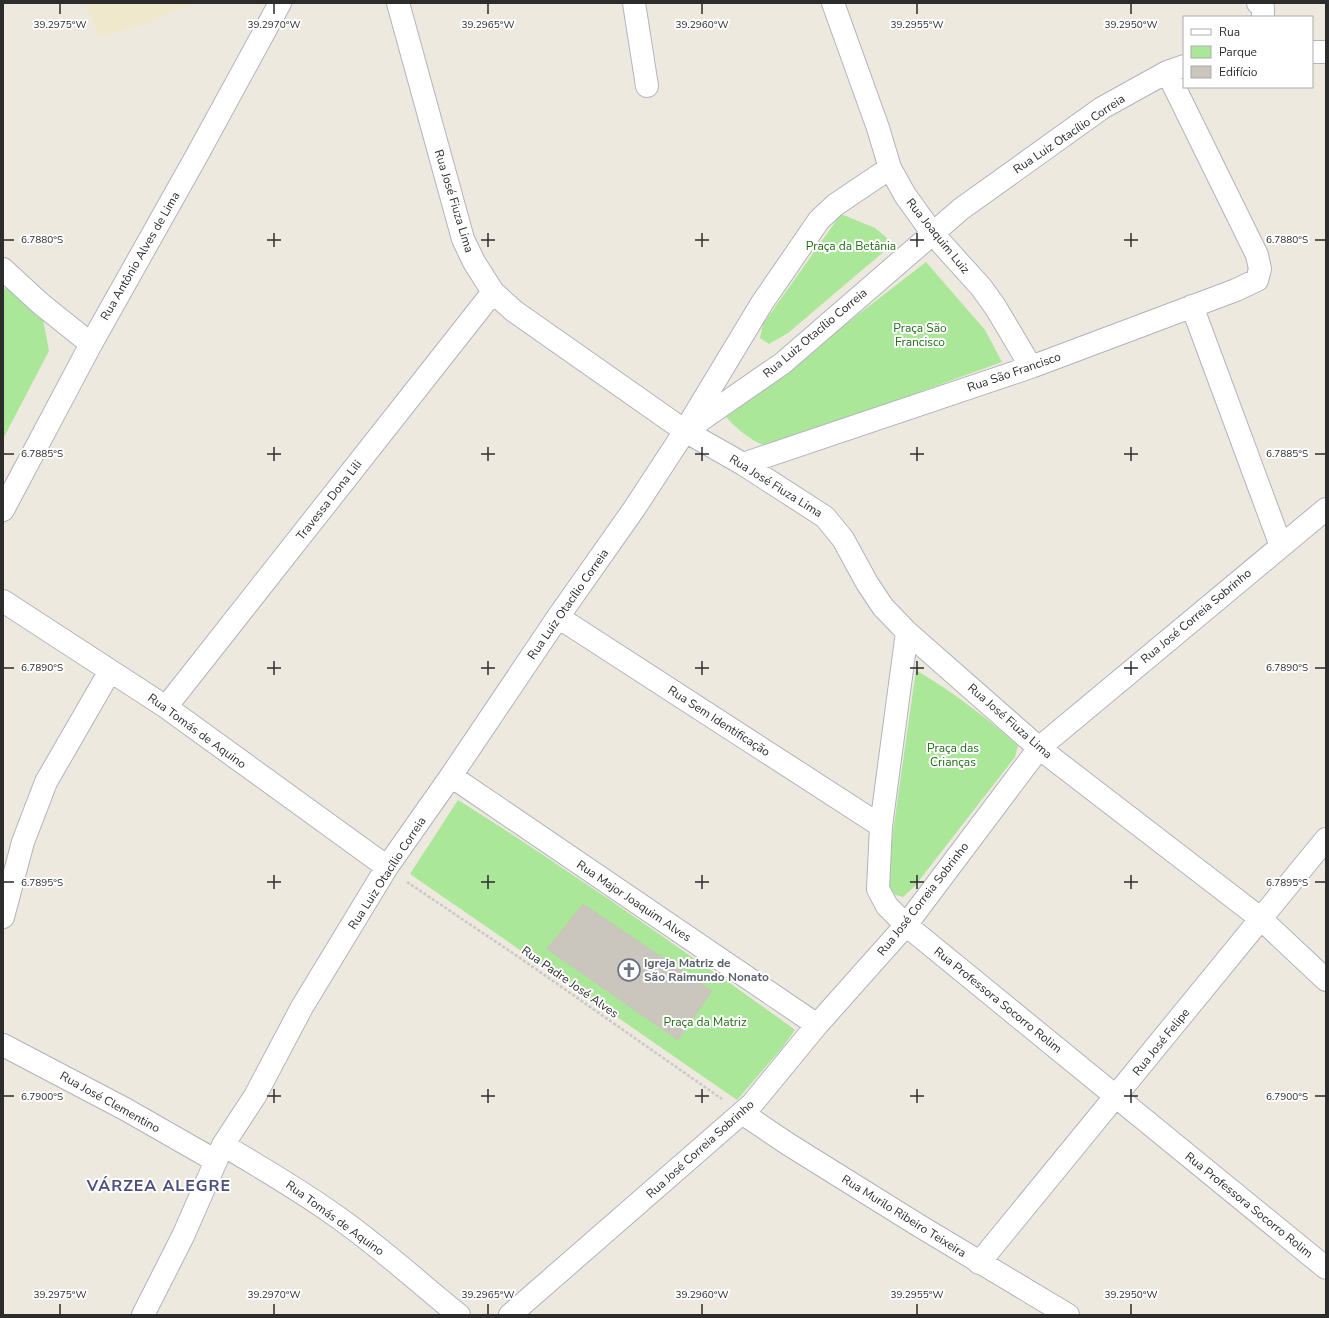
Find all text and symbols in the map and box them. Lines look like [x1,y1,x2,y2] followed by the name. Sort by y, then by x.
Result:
[1183,16,1313,88] legend
[33,18,87,32] text: 39.2975°W
[247,18,301,32] text: 39.2970°W
[461,18,515,32] text: 39.2965°W
[675,18,729,32] text: 39.2960°W
[890,18,944,32] text: 39.2955°W
[1104,18,1158,32] text: 39.2950°W
[1219,24,1240,40] text: Rua
[1219,44,1257,60] text: Parque
[1219,64,1258,80] text: Edifício
[1010,91,1128,177] street label: Rua Luiz Otacílio Correia
[431,148,477,254] street label: Rua José Fiuza Lima
[97,189,183,323] street label: Rua Antônio Alves de Lima
[903,195,974,277] street label: Rua Joaquim Luiz
[21,233,63,247] text: 6.7880°S
[1266,233,1308,247] text: 6.7880°S
[806,238,896,254] park label: Praça da Betânia
[759,285,871,381] street label: Rua Luiz Otacílio Correia
[893,320,947,350] park label: Praça São Francisco
[965,348,1063,395] street label: Rua São Francisco
[21,447,63,461] text: 6.7885°S
[1266,447,1308,461] text: 6.7885°S
[726,451,826,521] street label: Rua José Fiuza Lima
[293,457,365,543] street label: Travessa Dona Lili
[524,546,612,662] street label: Rua Luiz Otacílio Correia
[1137,565,1255,667] street label: Rua José Correia Sobrinho
[21,661,63,675] text: 6.7890°S
[1266,661,1308,675] text: 6.7890°S
[964,680,1056,762] street label: Rua José Fiuza Lima
[665,682,773,760] street label: Rua Sem Identificação
[145,690,250,772] street label: Rua Tomás de Aquino
[927,740,979,770] park label: Praça das Crianças
[344,814,430,932] street label: Rua Luiz Otacílio Correia
[874,839,973,959] street label: Rua José Correia Sobrinho
[574,857,695,945] street label: Rua Major Joaquim Alves
[21,876,63,890] text: 6.7895°S
[1266,876,1308,890] text: 6.7895°S
[518,943,622,1022] street label: Rua Padre José Alves
[931,943,1065,1057] street label: Rua Professora Socorro Rolim
[644,955,769,985] place label: Igreja Matriz de São Raimundo Nonato
[616,957,642,983] church icon: Igreja Matriz de São Raimundo Nonato
[1129,1005,1193,1079] street label: Rua José Felipe
[664,1014,747,1030] park label: Praça da Matriz
[57,1068,163,1136] street label: Rua José Clementino
[21,1090,63,1104] text: 6.7900°S
[1266,1090,1308,1104] text: 6.7900°S
[643,1096,758,1202] street label: Rua José Correia Sobrinho
[1182,1148,1316,1262] street label: Rua Professora Socorro Rolim
[839,1171,969,1261] street label: Rua Murilo Ribeiro Teixeira
[86,1175,231,1197] district label: VÁRZEA ALEGRE
[283,1177,388,1259] street label: Rua Tomás de Aquino
[33,1288,87,1302] text: 39.2975°W
[247,1288,301,1302] text: 39.2970°W
[461,1288,515,1302] text: 39.2965°W
[675,1288,729,1302] text: 39.2960°W
[890,1288,944,1302] text: 39.2955°W
[1104,1288,1158,1302] text: 39.2950°W

